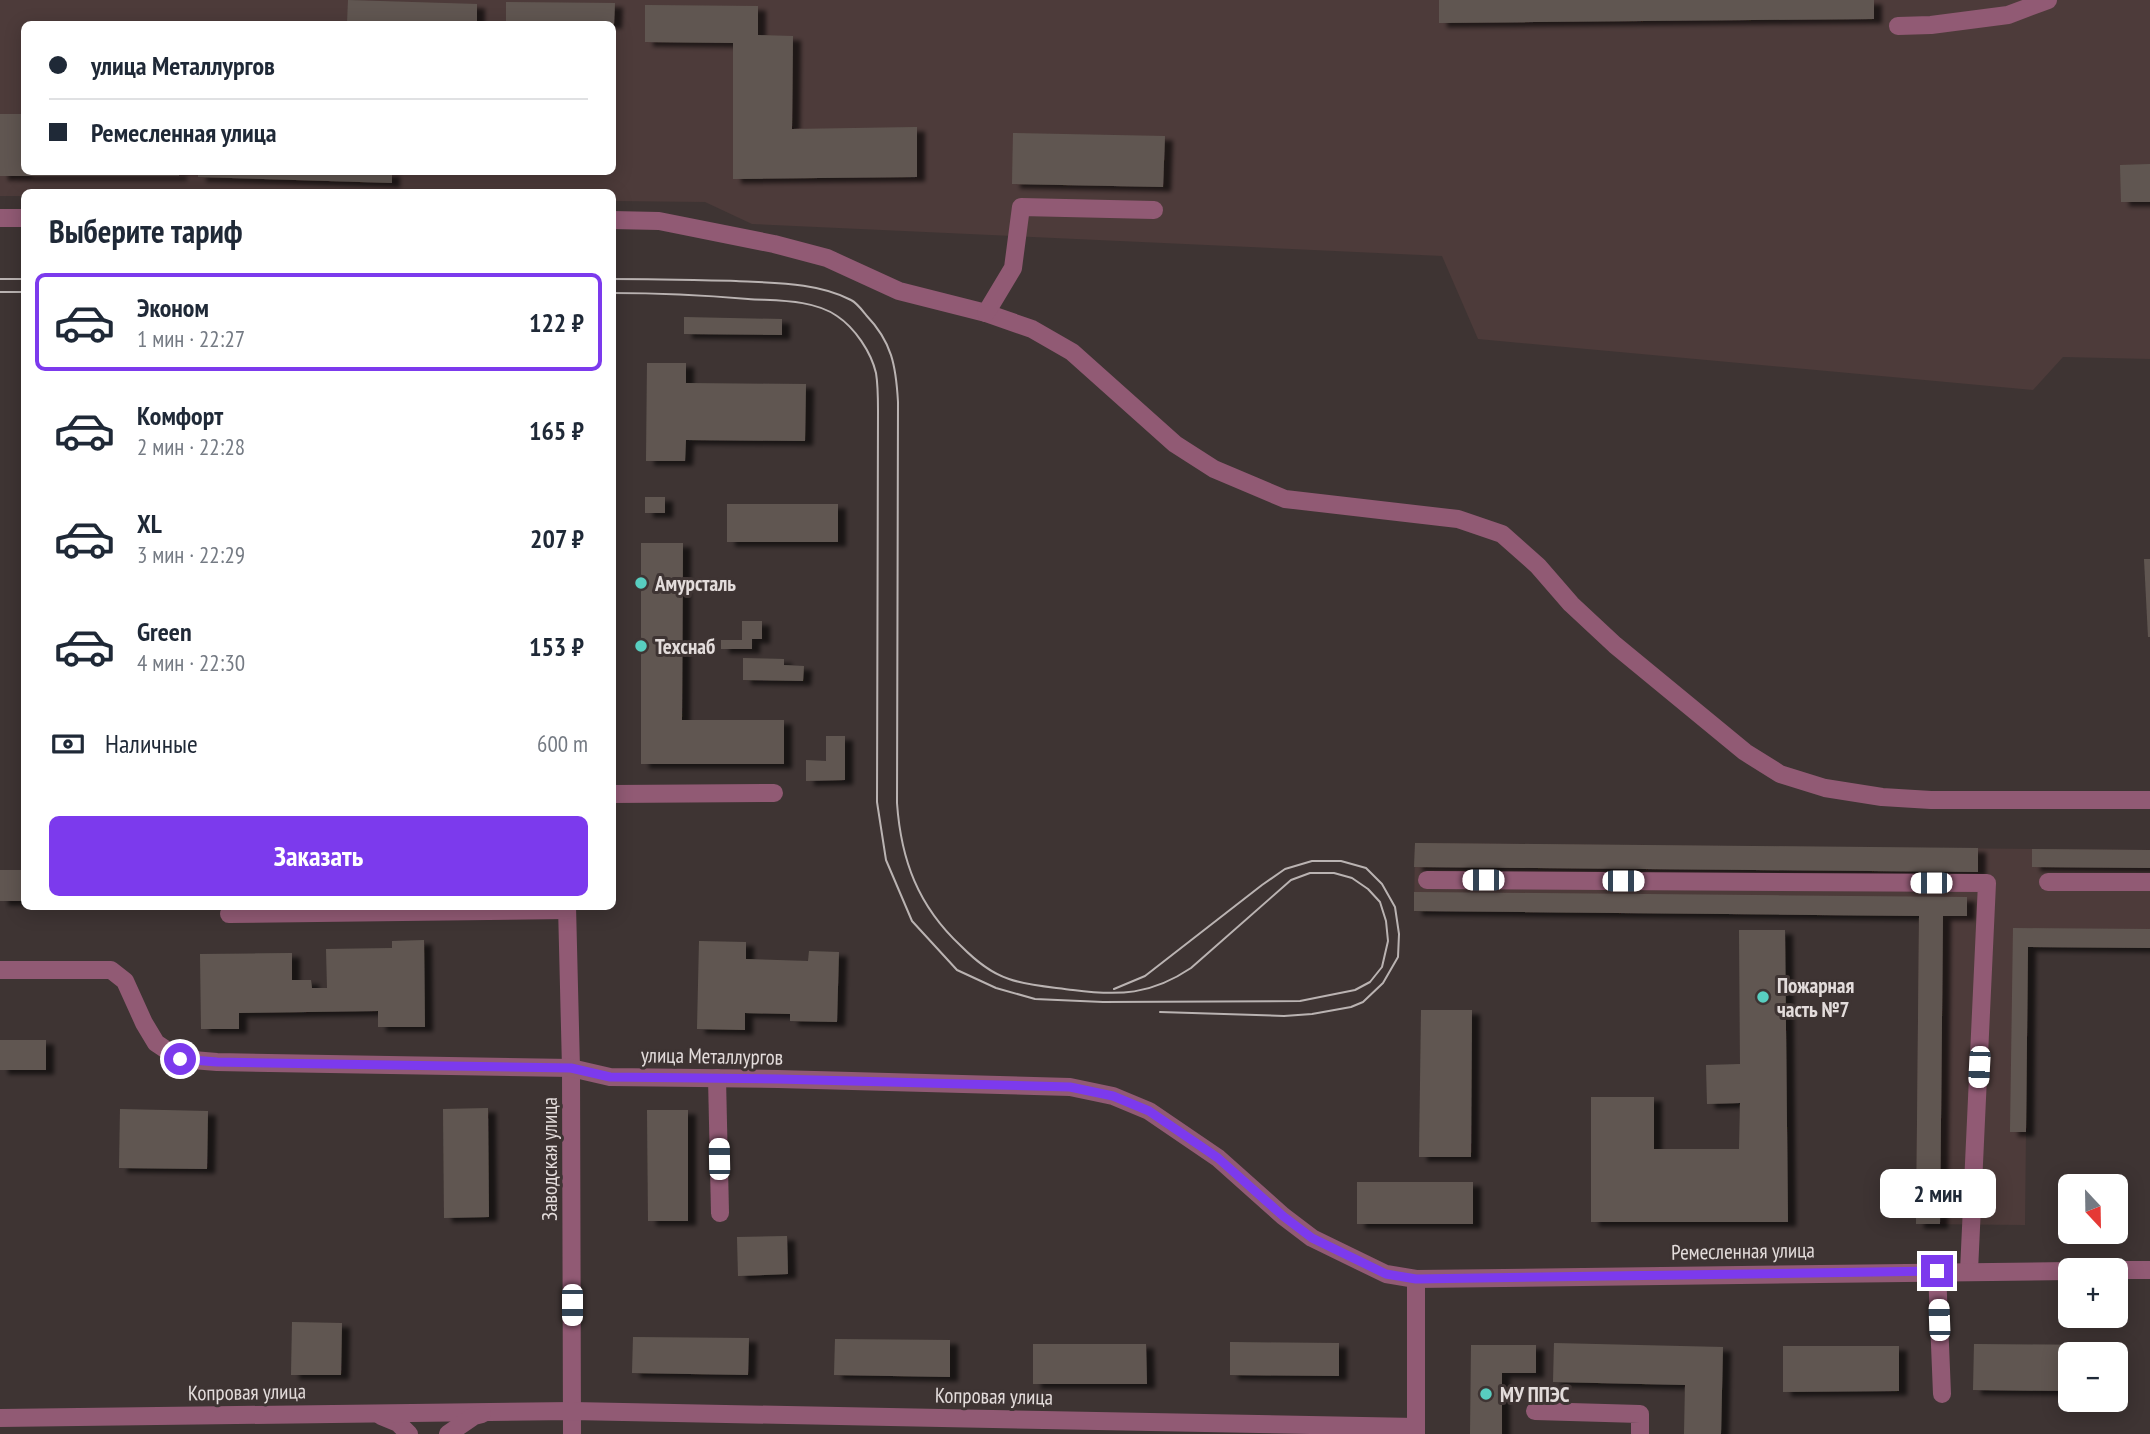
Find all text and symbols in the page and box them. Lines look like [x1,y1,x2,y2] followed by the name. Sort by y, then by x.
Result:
[91,49,275,82] text: улица Металлургов
[91,116,277,149] text: Ремесленная улица
[49,210,243,252] text: Выберите тариф
[53,291,116,354] icon: car
[137,291,209,324] text: Эконом
[529,306,584,339] text: 122 ₽
[137,324,245,353] text: 1 мин · 22:27
[53,399,116,462] icon: car
[137,399,223,432] text: Комфорт
[529,414,584,447] text: 165 ₽
[137,432,245,461] text: 2 мин · 22:28
[53,507,116,570] icon: car
[137,507,162,540] text: XL
[530,522,584,555] text: 207 ₽
[137,540,245,569] text: 3 мин · 22:29
[654,570,736,597] place label: Амурсталь
[633,575,649,591] marker: Амурсталь
[53,615,116,678] icon: car
[137,615,192,648] text: Green
[529,630,584,663] text: 153 ₽
[655,633,715,660] place label: Техснаб
[633,638,649,654] marker: Техснаб
[137,648,245,677] text: 4 мин · 22:30
[49,725,87,763] icon: cash
[105,727,198,760] text: Наличные
[537,729,588,758] text: 600 m
[49,816,588,896] button: Заказать
[1463,870,1505,891] car
[1603,871,1645,892] car
[1911,873,1953,894] car
[1777,972,1854,1023] place label: Пожарная часть №7
[1755,989,1771,1005] marker: Пожарная часть №7
[641,1041,783,1071] street label: улица Металлургов
[164,1043,196,1075] route start
[1968,1045,1991,1089] car
[536,1097,563,1221] street label: Заводская улица
[709,1138,730,1180] car
[1879,1170,1995,1218] callout: 2 мин
[2058,1174,2128,1244] north arrow
[2058,1174,2128,1412] map controls
[1913,1179,1963,1208] text: 2 мин
[1671,1236,1815,1266] street label: Ремесленная улица
[1921,1255,1953,1287] route end
[2058,1258,2128,1328] button: +
[562,1284,583,1326] car
[1928,1299,1951,1341] car
[2058,1342,2128,1412] button: −
[188,1377,306,1407] street label: Копровая улица
[935,1381,1053,1411] street label: Копровая улица
[1500,1381,1570,1408] place label: МУ ППЭС
[1478,1386,1494,1402] marker: МУ ППЭС

